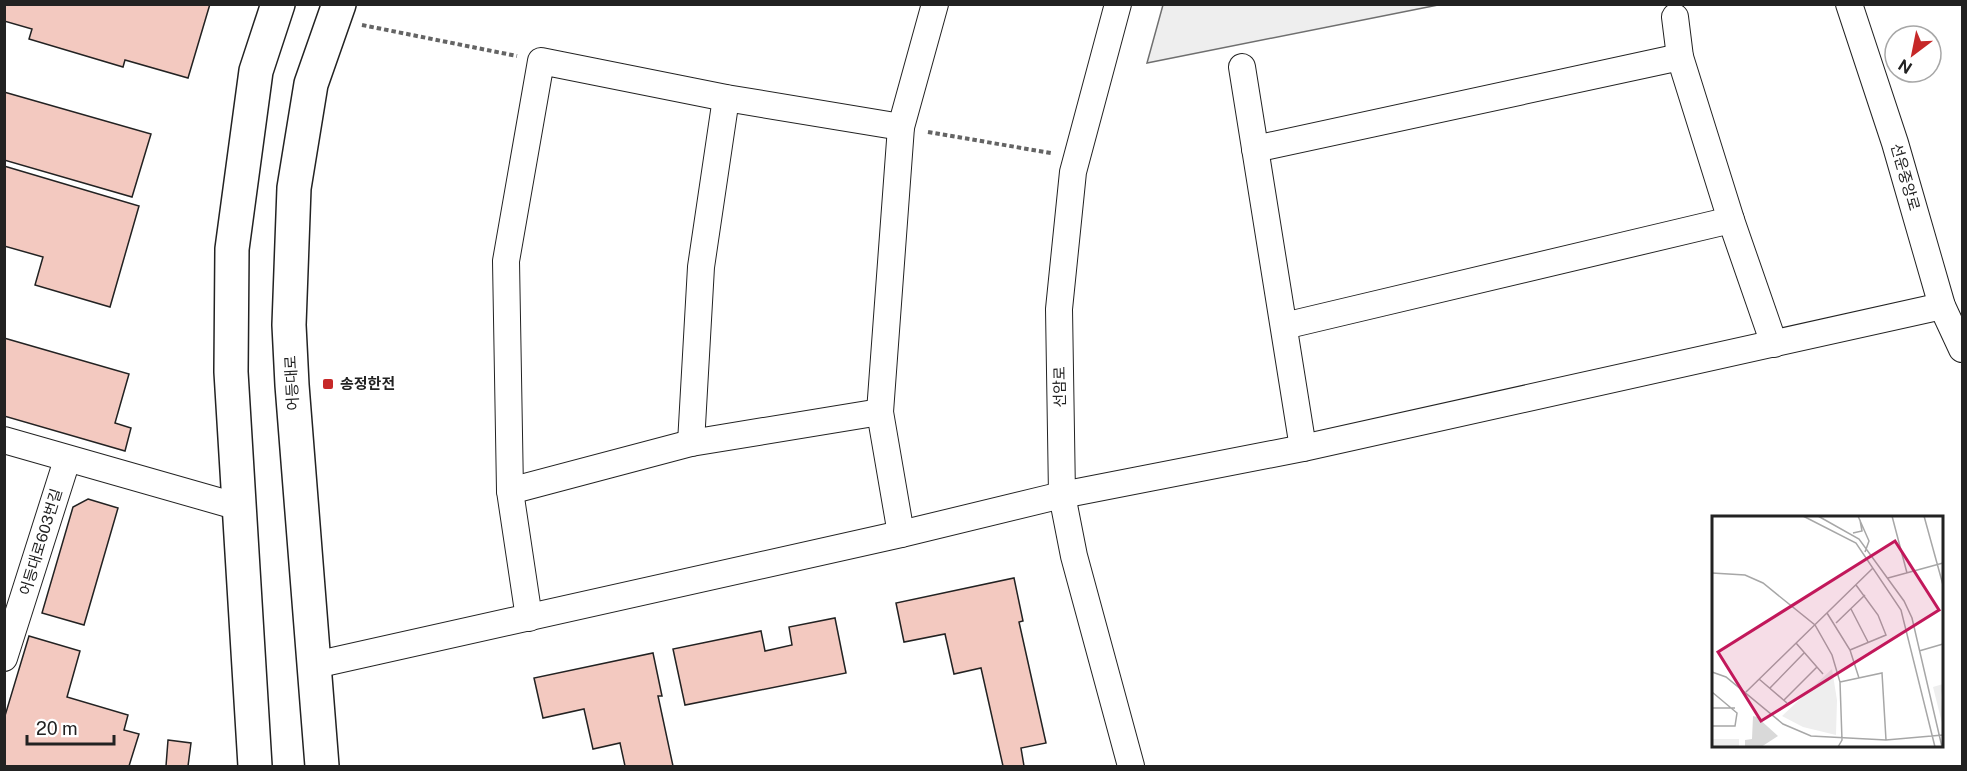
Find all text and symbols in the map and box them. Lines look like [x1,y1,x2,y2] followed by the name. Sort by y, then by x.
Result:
[1883,24,1943,84] north arrow
[1895,55,1916,78] text: N
[1888,141,1923,212] street label: 선운중앙로
[282,355,301,411] street label: 어등대로
[1051,366,1068,408] street label: 선암로
[340,375,395,392] place label: 송정한전
[321,377,335,391] marker: 송정한전
[16,486,65,597] street label: 어등대로603번길
[1712,516,1943,747] inset map
[27,708,114,746] scale bar
[36,718,78,739] text: 20 m

